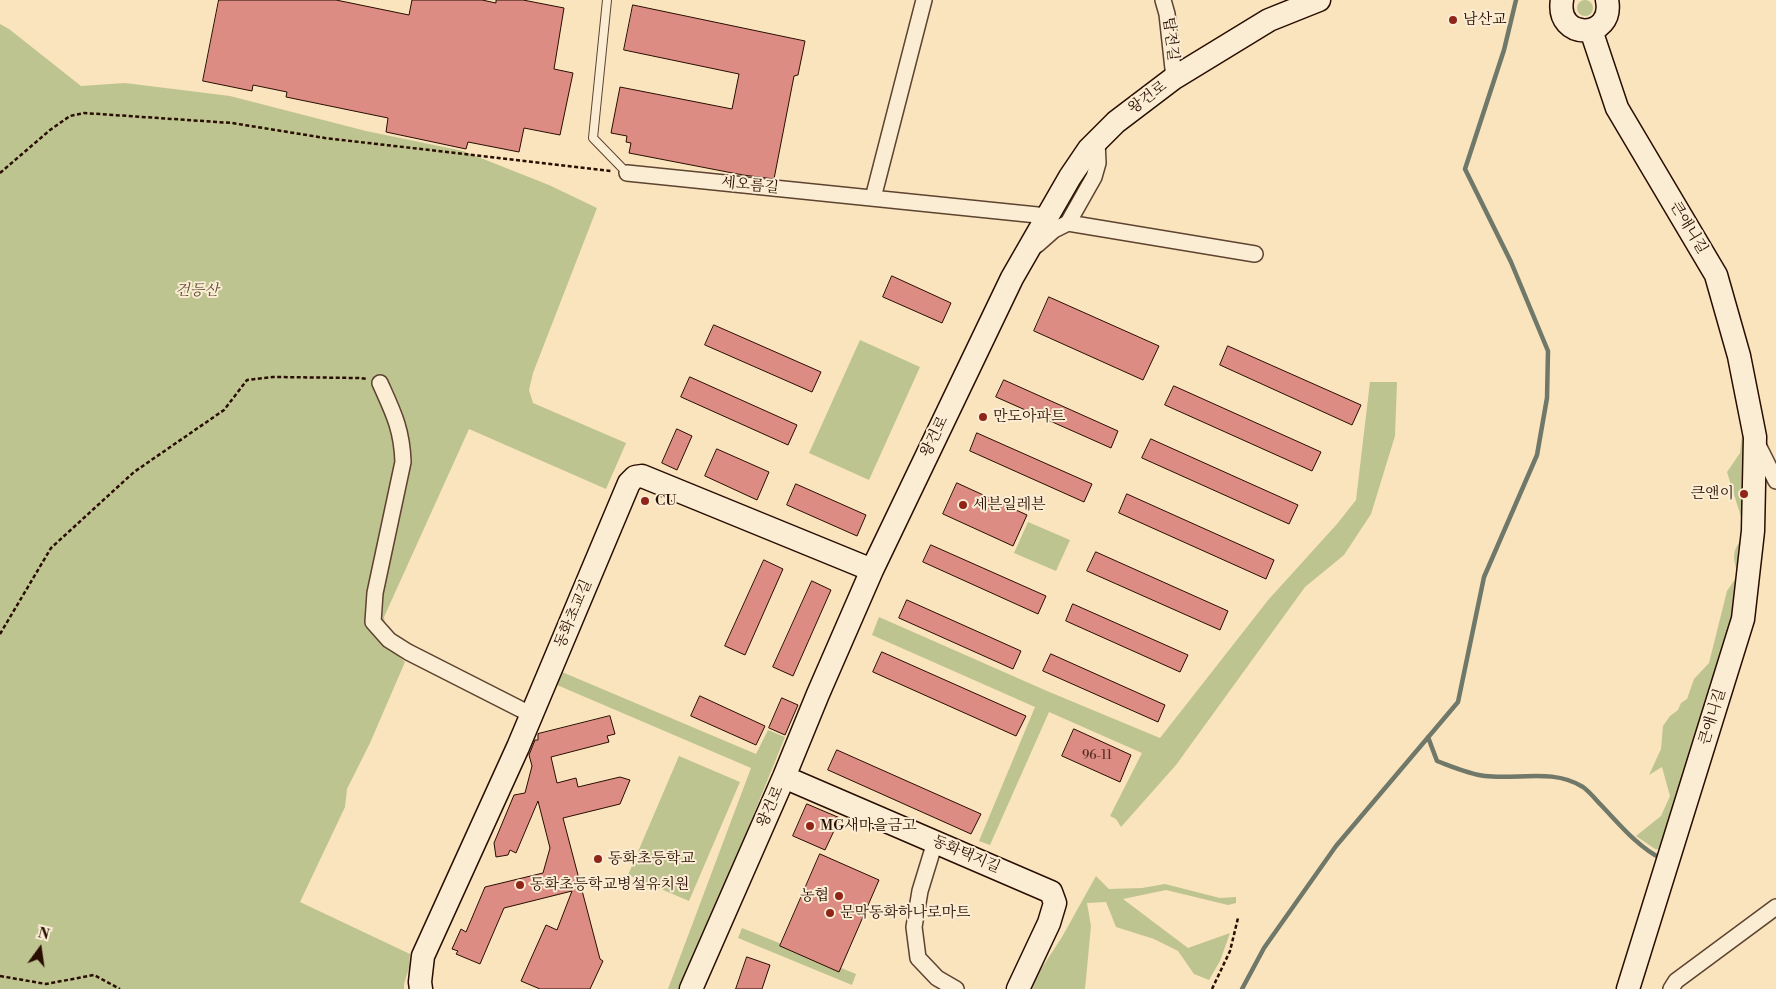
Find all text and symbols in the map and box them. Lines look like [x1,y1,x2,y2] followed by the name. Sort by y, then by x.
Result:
[1463,11,1506,29] place label: 남산교
[1447,14,1459,26] marker: 남산교
[1158,16,1182,62] street label: 탑전길
[1125,78,1171,118] street label: 왕건로
[720,174,780,198] street label: 세오름길
[1665,199,1711,257] street label: 큰애니길
[175,282,219,300] park label: 건등산
[993,408,1065,426] place label: 만도아파트
[977,411,989,423] marker: 만도아파트
[917,414,953,460] street label: 왕건로
[1691,485,1734,503] place label: 큰앤이
[1738,488,1750,500] marker: 큰앤이
[655,492,676,510] place label: CU
[639,495,651,507] marker: CU
[973,496,1045,514] place label: 세븐일레븐
[957,499,969,511] marker: 세븐일레븐
[552,577,596,651] street label: 동화초교길
[1696,687,1730,747] street label: 큰애니길
[1082,749,1112,763] house number: 96-11
[754,783,788,831] street label: 왕건로
[820,817,917,835] place label: MG새마을금고
[804,820,816,832] marker: MG새마을금고
[929,833,1003,877] street label: 동화택지길
[608,850,695,868] place label: 동화초등학교
[592,853,604,865] marker: 동화초등학교
[530,876,689,894] place label: 동화초등학교병설유치원
[514,879,526,891] marker: 동화초등학교병설유치원
[800,887,829,905] place label: 농협
[833,890,845,902] marker: 농협
[840,904,970,922] place label: 문막동화하나로마트
[824,907,836,919] marker: 문막동화하나로마트
[15,924,65,974] north arrow
[36,924,51,945] text: N

